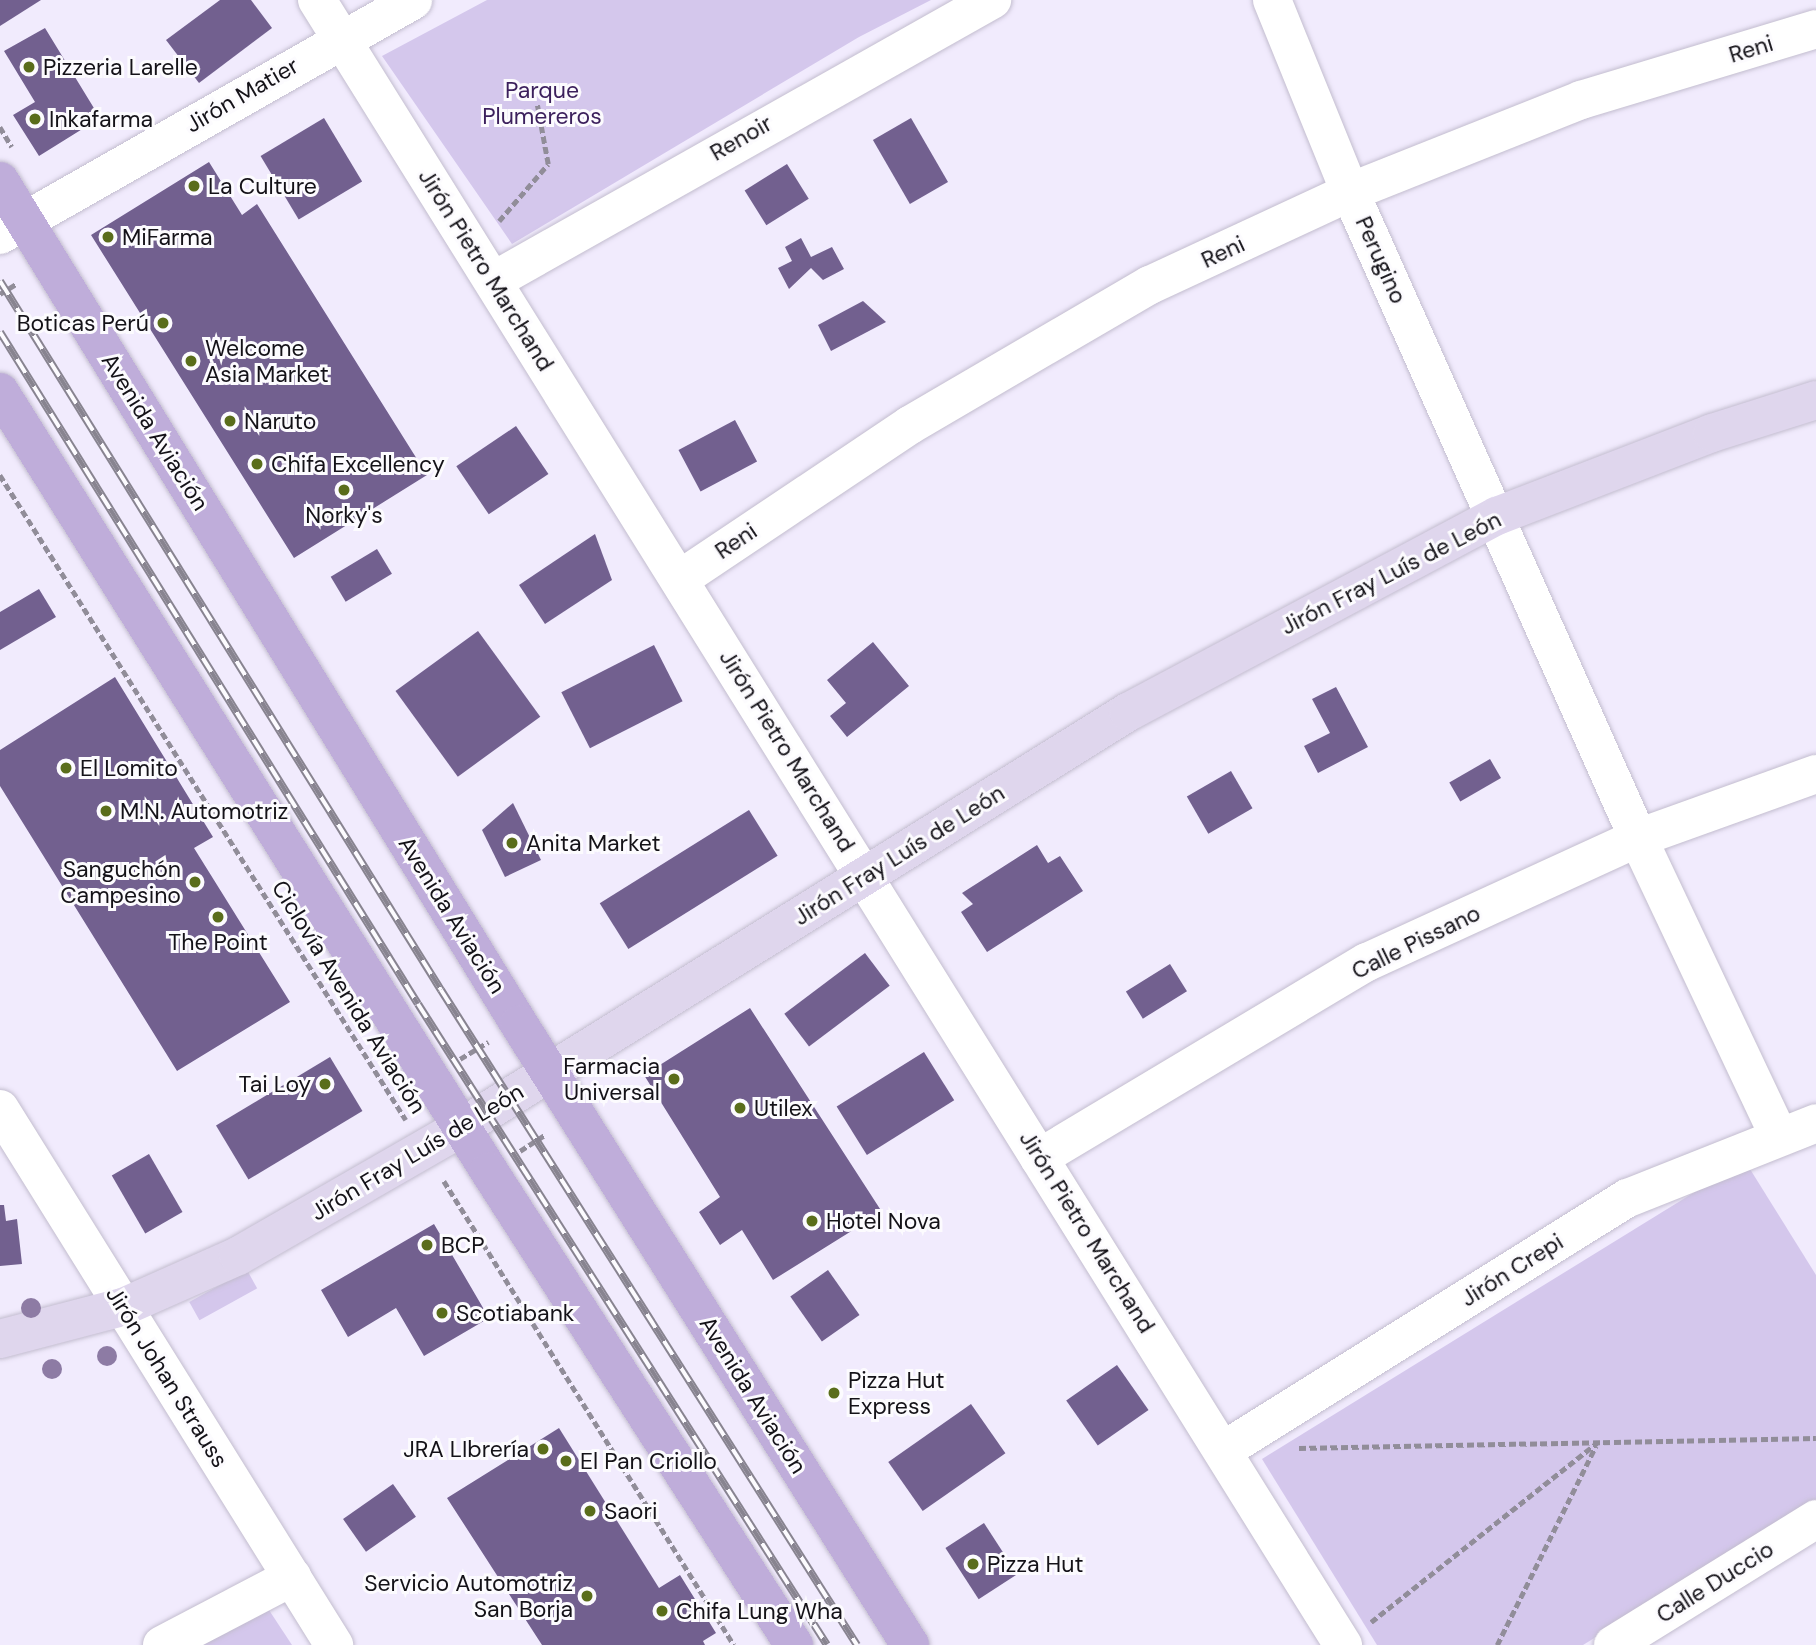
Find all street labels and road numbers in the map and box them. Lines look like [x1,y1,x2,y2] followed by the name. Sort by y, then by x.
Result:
[1726,29,1776,69] street label: Reni
[181,52,303,138] street label: Jirón Matier
[705,109,777,167] street label: Renoir
[413,164,559,376] street label: Jirón Pietro Marchand
[1350,212,1412,308] street label: Perugino
[1197,230,1249,274] street label: Reni
[96,348,214,516] street label: Avenida Aviación
[1276,505,1506,641] street label: Jirón Fray Luís de León
[710,517,762,565] street label: Reni
[714,645,860,857] street label: Jirón Pietro Marchand
[789,779,1009,931] street label: Jirón Fray Luís de León
[393,831,511,999] street label: Avenida Aviación
[266,875,432,1119] street label: Ciclovía Avenida Aviación
[1347,899,1485,985] street label: Calle Pissano
[306,1078,528,1226] street label: Jirón Fray Luís de León
[1014,1126,1160,1338] street label: Jirón Pietro Marchand
[1456,1228,1568,1312] street label: Jirón Crepi
[100,1282,234,1472] street label: Jirón Johan Strauss
[694,1311,812,1479] street label: Avenida Aviación
[1651,1535,1779,1629] street label: Calle Duccio

